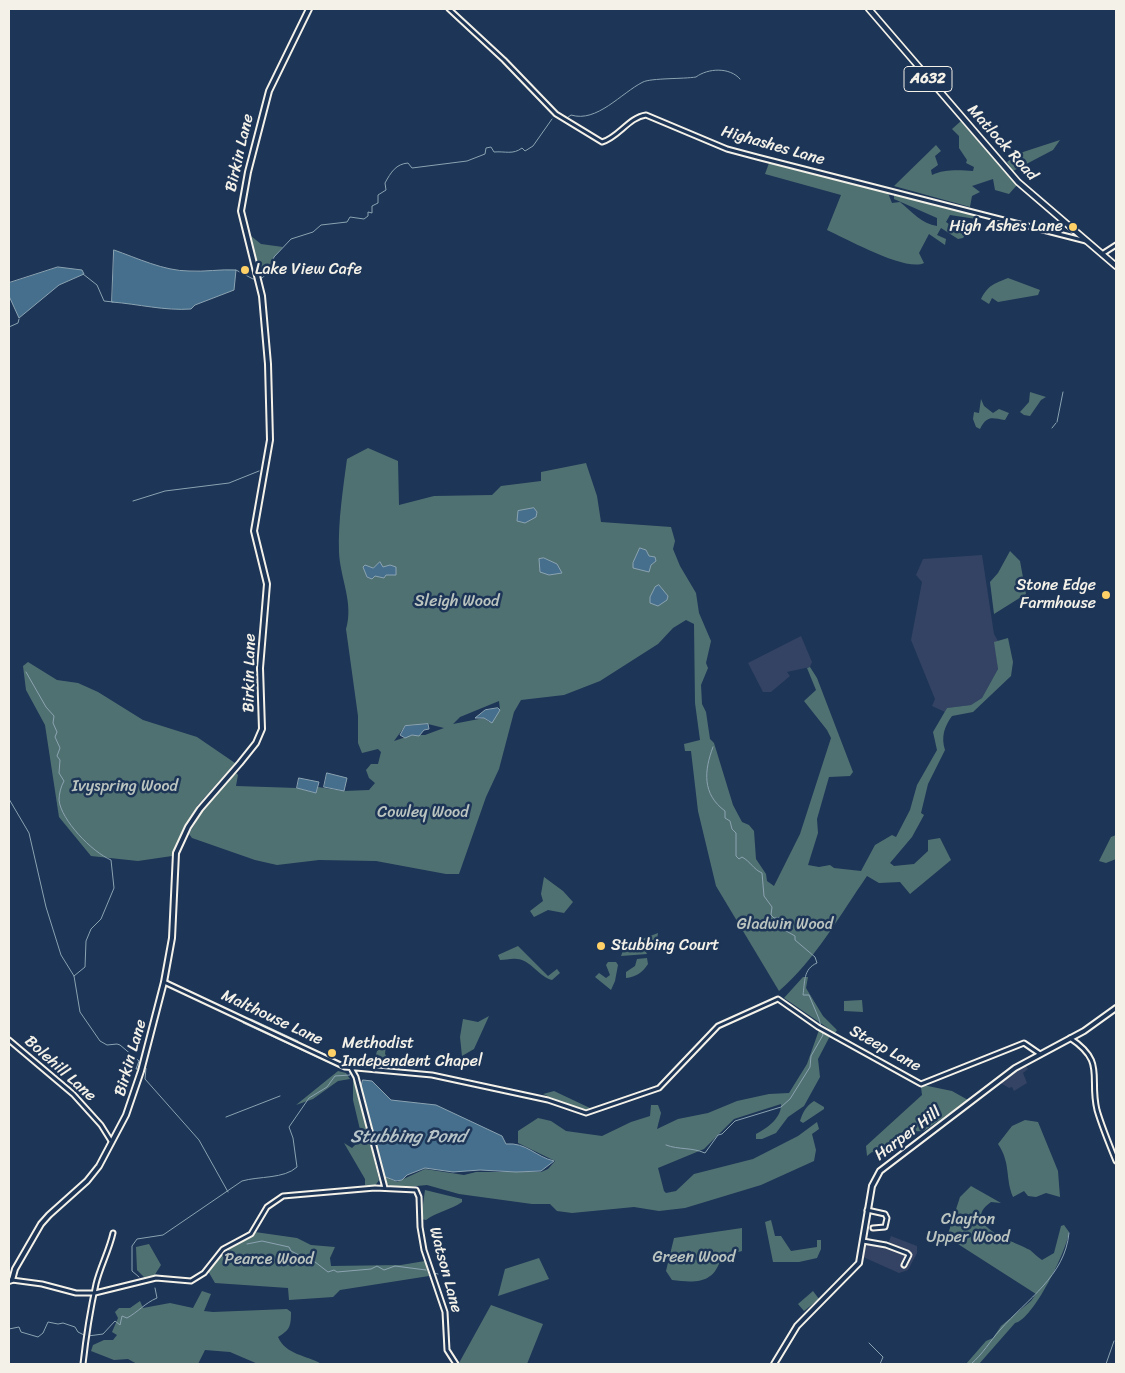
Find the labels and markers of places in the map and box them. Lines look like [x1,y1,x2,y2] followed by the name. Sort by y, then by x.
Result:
[949,217,1063,237] place label: High Ashes Lane
[1067,221,1079,233] marker: High Ashes Lane
[255,260,362,280] place label: Lake View Cafe
[239,264,251,276] marker: Lake View Cafe
[1016,576,1096,614] place label: Stone Edge Farmhouse
[1100,589,1112,601] marker: Stone Edge Farmhouse
[611,936,719,956] place label: Stubbing Court
[595,940,607,952] marker: Stubbing Court
[342,1034,483,1072] place label: Methodist Independent Chapel
[326,1047,338,1059] marker: Methodist Independent Chapel

